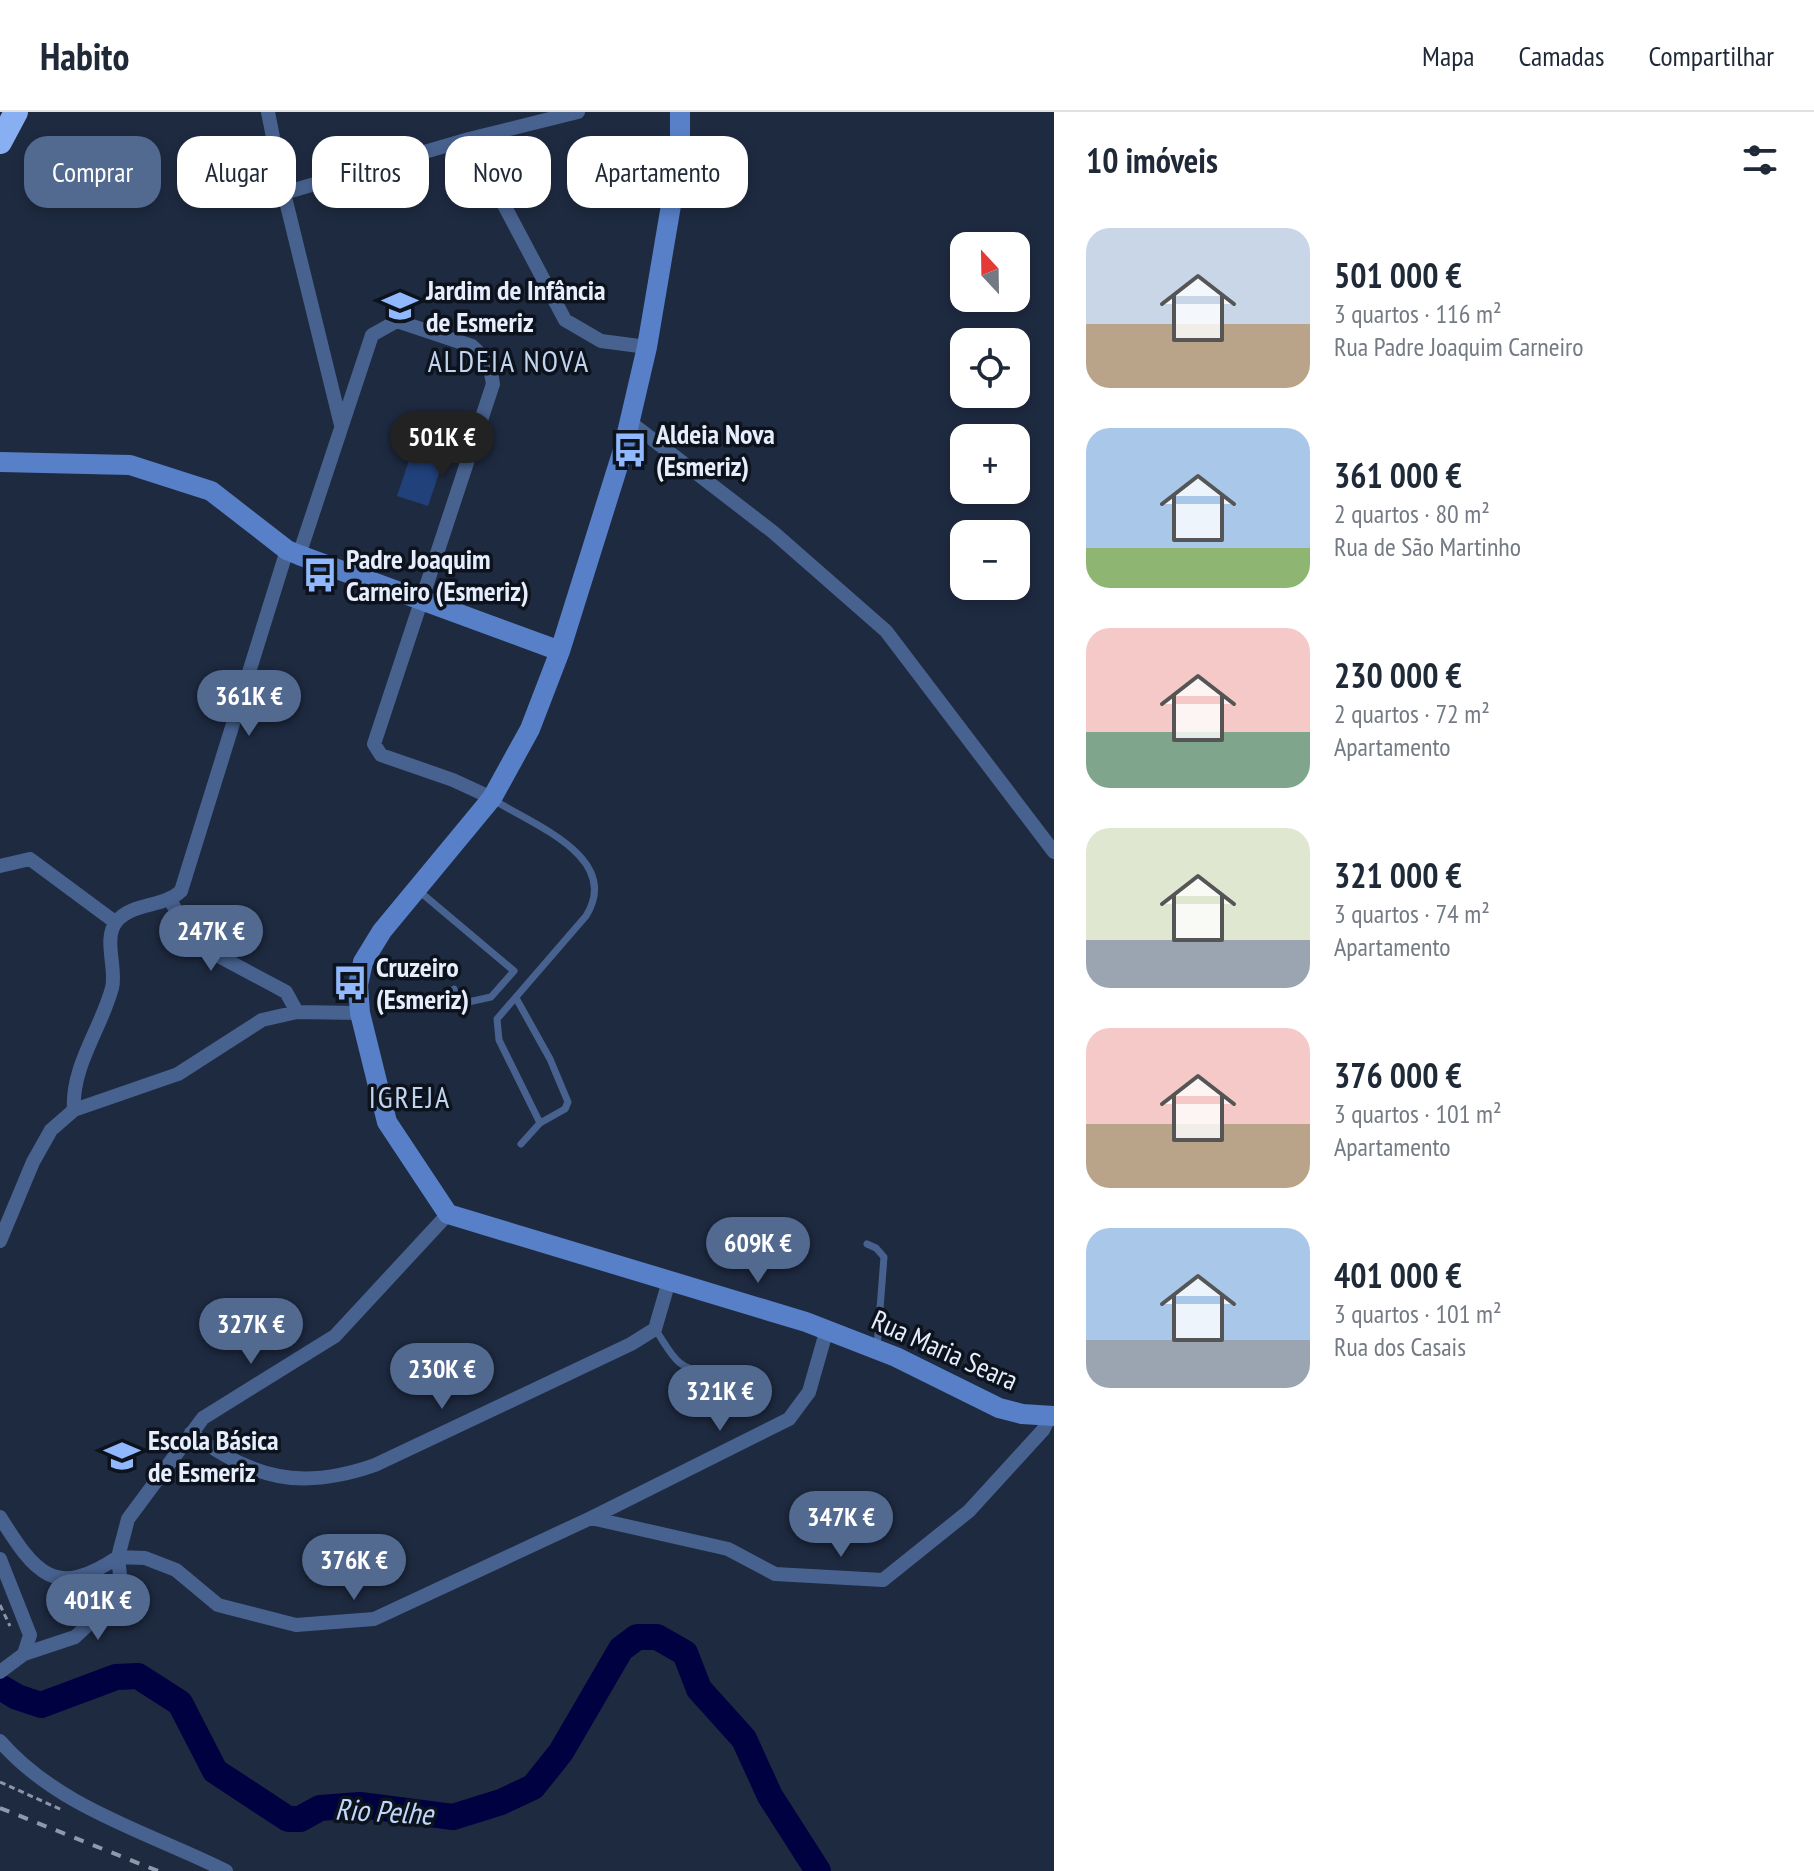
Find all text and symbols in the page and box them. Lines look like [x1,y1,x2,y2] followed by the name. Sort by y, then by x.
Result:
[40,31,129,80] text: Habito
[1422,37,1475,74] text: Mapa
[1519,37,1604,74] text: Camadas
[1648,37,1774,74] text: Compartilhar
[24,136,161,208] chip: Comprar
[177,136,296,208] chip: Alugar
[312,136,429,208] chip: Filtros
[445,136,551,208] chip: Novo
[567,136,748,208] chip: Apartamento
[1086,138,1218,182] text: 10 imóveis
[1738,138,1782,182] icon: filters
[950,232,1030,312] north arrow
[950,232,1030,600] map controls
[1334,253,1462,297] text: 501 000 €
[1150,260,1246,356] icon: home
[425,271,606,340] place label: Jardim de Infância de Esmeriz
[381,287,419,325] school or university icon: Jardim de Infância de Esmeriz
[1334,297,1502,330] text: 3 quartos · 116 m²
[950,328,1030,408] button: locate
[1334,330,1583,363] text: Rua Padre Joaquim Carneiro
[428,341,590,380] district label: ALDEIA NOVA
[377,411,507,479] pin: 501K €
[655,415,775,484] place label: Aldeia Nova (Esmeriz)
[408,420,476,453] text: 501K €
[950,424,1030,504] button: +
[611,431,649,469] bus stop icon: Aldeia Nova (Esmeriz)
[1334,453,1462,497] text: 361 000 €
[1150,460,1246,556] icon: home
[1334,497,1490,530] text: 2 quartos · 80 m²
[950,520,1030,600] button: −
[1334,530,1521,563] text: Rua de São Martinho
[346,540,529,609] place label: Padre Joaquim Carneiro (Esmeriz)
[301,556,339,594] bus stop icon: Padre Joaquim Carneiro (Esmeriz)
[1334,653,1462,697] text: 230 000 €
[1150,660,1246,756] icon: home
[184,670,314,738] pin: 361K €
[215,679,283,712] text: 361K €
[1334,697,1490,730] text: 2 quartos · 72 m²
[1334,730,1451,763] text: Apartamento
[1334,853,1462,897] text: 321 000 €
[1150,860,1246,956] icon: home
[1334,897,1490,930] text: 3 quartos · 74 m²
[146,905,276,973] pin: 247K €
[177,914,245,947] text: 247K €
[1334,930,1451,963] text: Apartamento
[376,948,469,1017] place label: Cruzeiro (Esmeriz)
[331,964,369,1002] bus stop icon: Cruzeiro (Esmeriz)
[1334,1053,1462,1097] text: 376 000 €
[1150,1060,1246,1156] icon: home
[369,1077,451,1116] district label: IGREJA
[1334,1097,1502,1130] text: 3 quartos · 101 m²
[1334,1130,1451,1163] text: Apartamento
[693,1217,823,1285] pin: 609K €
[724,1226,792,1259] text: 609K €
[1334,1253,1462,1297] text: 401 000 €
[1150,1260,1246,1356] icon: home
[1334,1297,1502,1330] text: 3 quartos · 101 m²
[186,1298,316,1366] pin: 327K €
[866,1301,1024,1398] street label: Rua Maria Seara
[217,1307,285,1340] text: 327K €
[1334,1330,1466,1363] text: Rua dos Casais
[377,1343,507,1411] pin: 230K €
[408,1352,476,1385] text: 230K €
[655,1365,785,1433] pin: 321K €
[686,1374,754,1407] text: 321K €
[148,1421,279,1490] place label: Escola Básica de Esmeriz
[103,1437,141,1475] school or university icon: Escola Básica de Esmeriz
[776,1491,906,1559] pin: 347K €
[807,1500,875,1533] text: 347K €
[289,1534,419,1602] pin: 376K €
[320,1543,388,1576] text: 376K €
[33,1574,163,1642] pin: 401K €
[64,1583,132,1616] text: 401K €
[334,1788,436,1833] water label: Rio Pelhe

